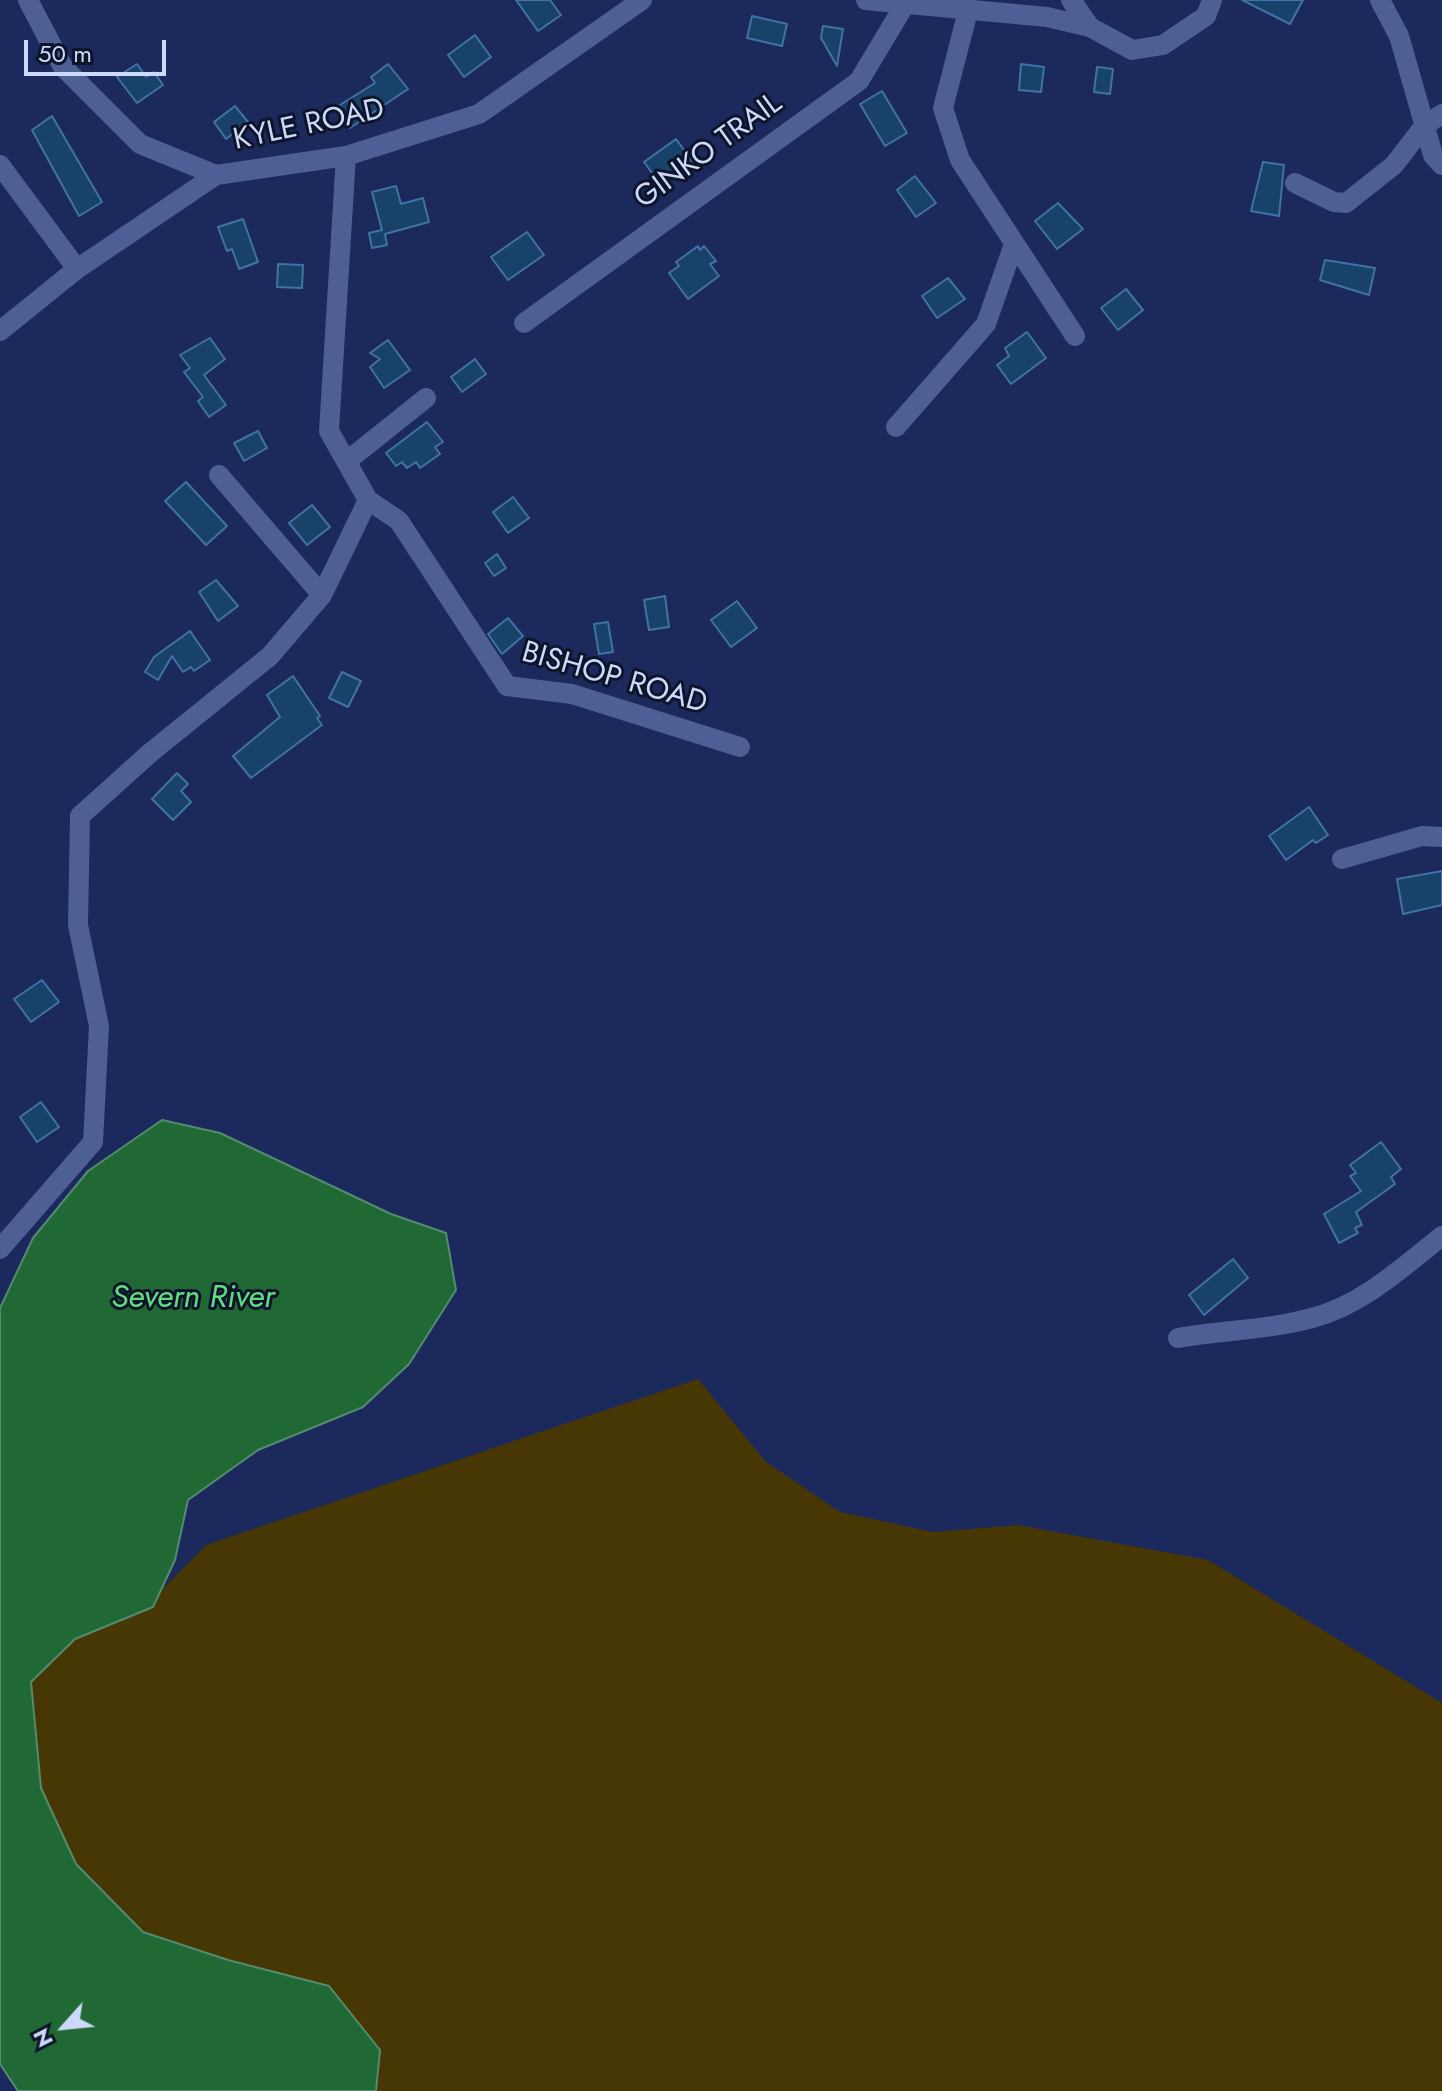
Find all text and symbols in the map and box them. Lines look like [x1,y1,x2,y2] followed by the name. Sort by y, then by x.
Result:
[28,24,170,74] scale bar
[38,36,92,71] text: 50 m
[628,86,790,218] street label: GINKO TRAIL
[230,92,388,160] street label: KYLE ROAD
[517,635,711,723] street label: BISHOP ROAD
[111,1280,275,1318] water label: Severn River
[24,1987,104,2067] north arrow
[24,2023,61,2053] text: N

